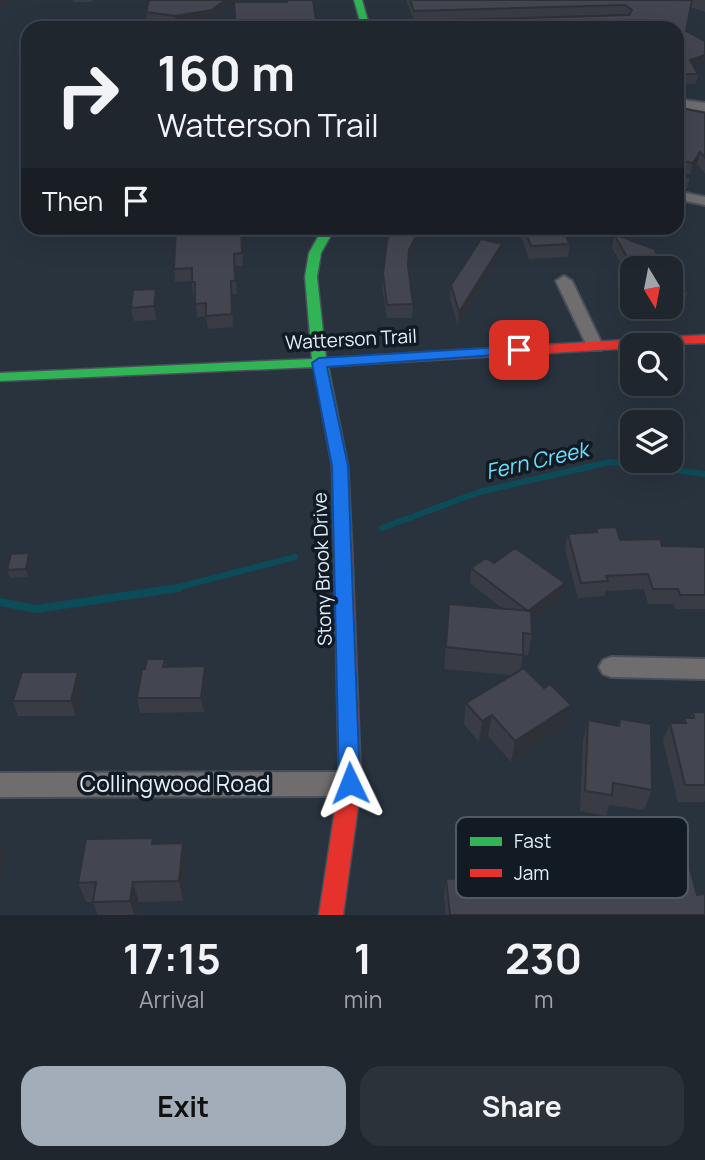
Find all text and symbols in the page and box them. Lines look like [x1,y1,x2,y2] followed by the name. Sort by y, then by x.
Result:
[157,39,295,106] text: 160 m
[42,49,133,140] icon: right
[157,103,379,147] text: Watterson Trail
[117,182,155,220] icon: arrive
[42,183,103,219] text: Then
[620,256,682,318] north arrow
[620,256,683,473] map controls
[489,320,549,380] pin
[285,323,417,355] street label: Watterson Trail
[500,331,538,369] icon: arrive
[620,333,683,396] button: search
[620,410,683,473] button: layers
[483,434,593,485] water label: Fern Creek
[306,492,338,646] street label: Stony Brook Drive
[313,746,387,820] position arrow
[80,767,270,799] street label: Collingwood Road
[456,817,688,898] legend
[514,828,551,854] text: Fast
[514,860,549,886] text: Jam
[123,929,221,987] text: 17:15
[354,929,372,987] text: 1
[505,929,582,987] text: 230
[139,983,205,1015] text: Arrival
[344,983,382,1015] text: min
[534,983,553,1015] text: m
[21,1066,346,1146] button: Exit
[360,1066,684,1146] button: Share

